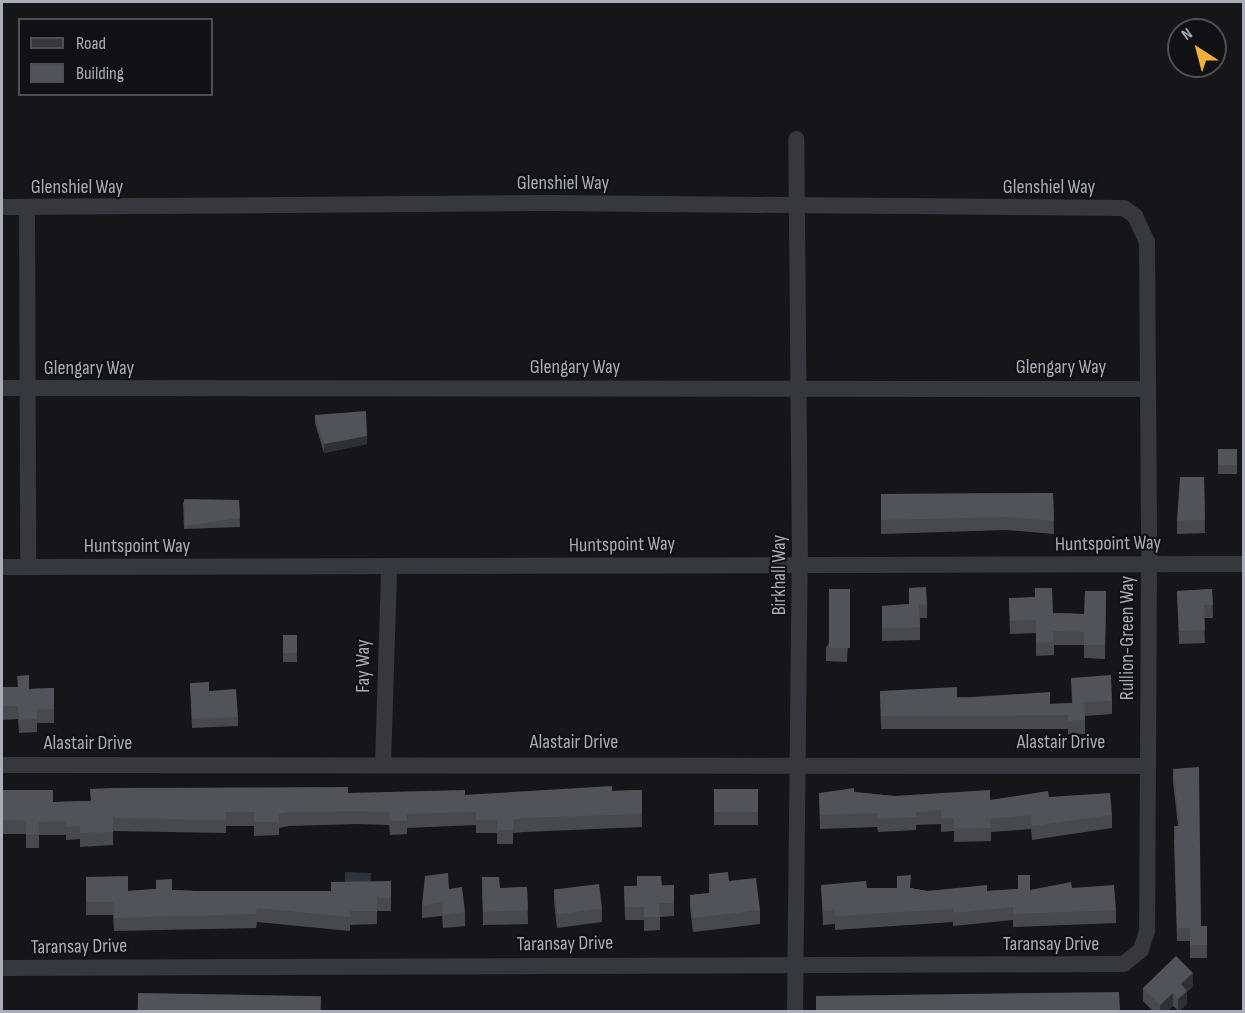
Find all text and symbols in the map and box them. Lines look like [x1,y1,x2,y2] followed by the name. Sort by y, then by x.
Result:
[18,18,213,96] legend
[1167,18,1227,78] north arrow
[1178,24,1196,45] text: N
[76,33,106,54] text: Road
[76,63,124,84] text: Building
[517,171,609,195] street label: Glenshiel Way
[31,175,123,199] street label: Glenshiel Way
[1003,175,1095,199] street label: Glenshiel Way
[530,355,620,379] street label: Glengary Way
[1016,355,1106,379] street label: Glengary Way
[44,356,134,380] street label: Glengary Way
[1055,531,1161,557] street label: Huntspoint Way
[569,532,675,558] street label: Huntspoint Way
[84,534,190,558] street label: Huntspoint Way
[767,535,791,615] street label: Birkhall Way
[1115,576,1139,700] street label: Rullion-Green Way
[351,639,375,693] street label: Fay Way
[530,730,618,754] street label: Alastair Drive
[1017,730,1105,754] street label: Alastair Drive
[44,731,132,755] street label: Alastair Drive
[516,931,614,957] street label: Taransay Drive
[1003,932,1099,956] street label: Taransay Drive
[30,934,128,960] street label: Taransay Drive

